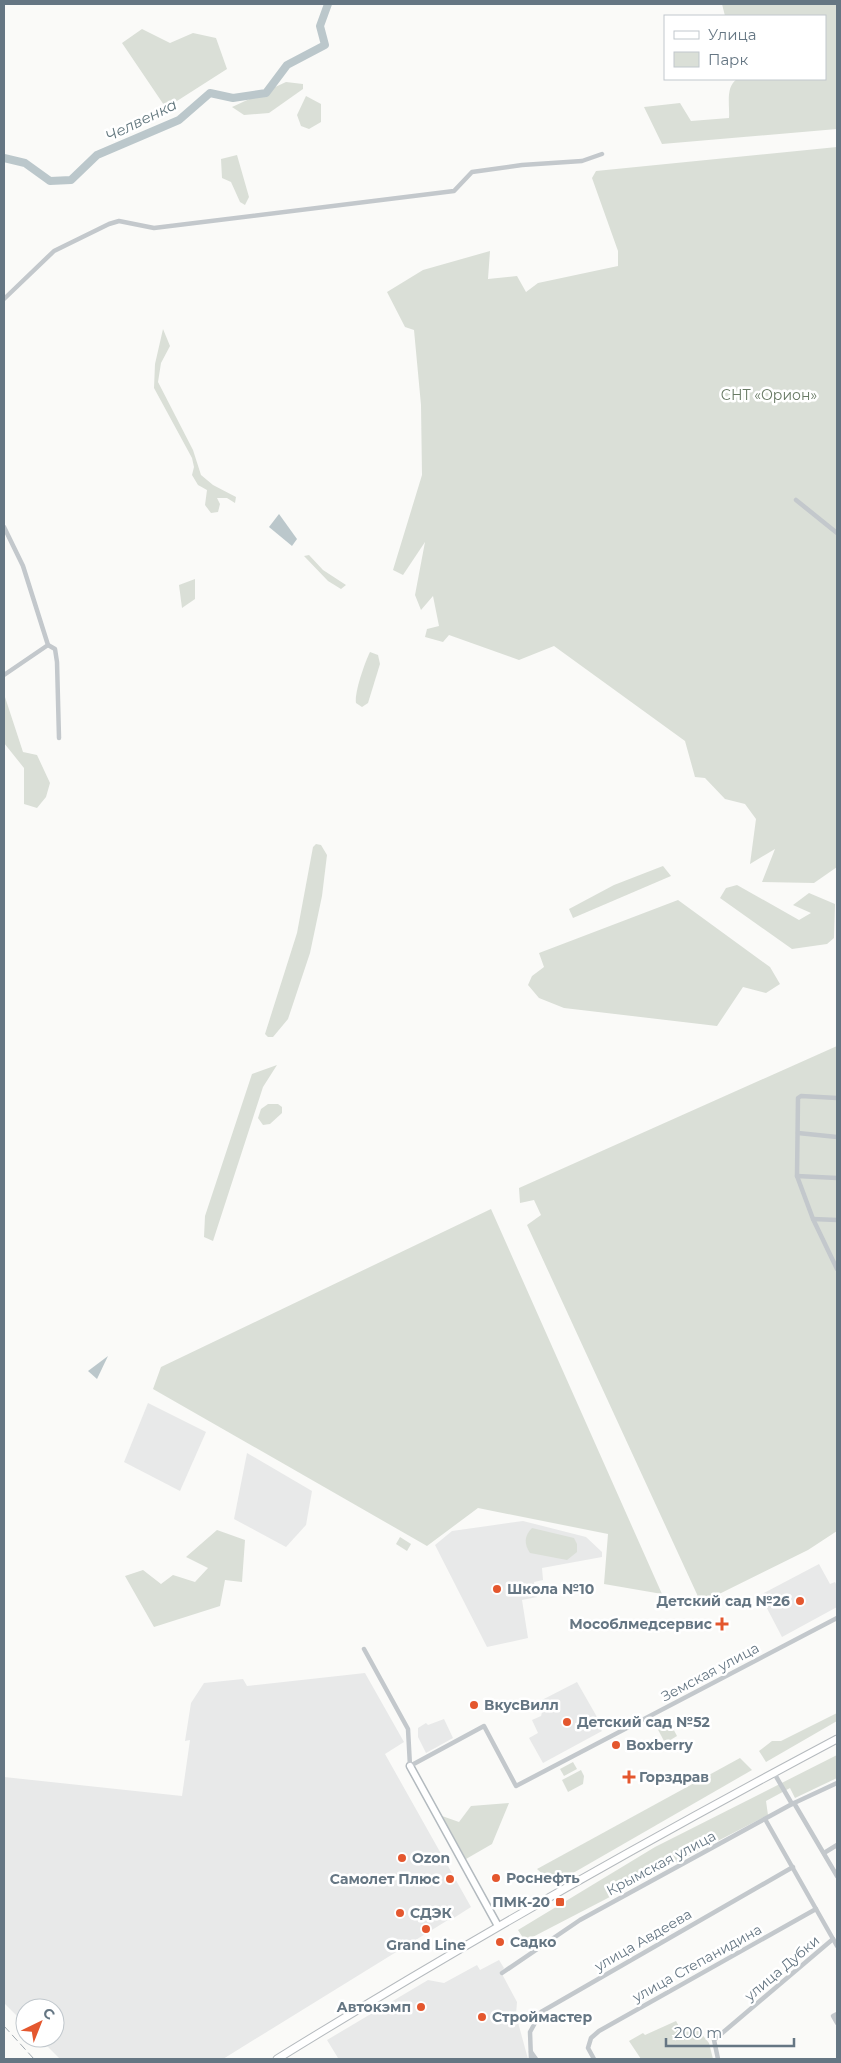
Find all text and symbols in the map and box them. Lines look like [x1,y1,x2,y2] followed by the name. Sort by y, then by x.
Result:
[664,15,826,80] legend
[708,25,756,44] text: Улица
[708,50,748,69] text: Парк
[102,95,180,145] water label: Челвенка
[721,386,817,404] park label: СНТ «Орион»
[507,1580,594,1598] place label: Школа №10
[491,1583,503,1595] marker: Школа №10
[656,1592,790,1610] place label: Детский сад №26
[794,1595,806,1607] marker: Детский сад №26
[569,1615,713,1633] place label: Мособлмедсервис
[716,1618,728,1630] marker: Мособлмедсервис
[658,1639,762,1705] street label: Земская улица
[484,1696,559,1714] place label: ВкусВилл
[468,1699,480,1711] marker: ВкусВилл
[577,1713,710,1731] place label: Детский сад №52
[561,1716,573,1728] marker: Детский сад №52
[626,1736,694,1754] place label: Boxberry
[610,1739,622,1751] marker: Boxberry
[639,1768,709,1786] place label: Горздрав
[623,1771,635,1783] marker: Горздрав
[603,1827,719,1899] street label: Крымская улица
[412,1849,450,1867] place label: Ozon
[396,1852,408,1864] marker: Ozon
[506,1869,580,1887] place label: Роснефть
[330,1870,441,1888] place label: Самолет Плюс
[490,1872,502,1884] marker: Роснефть
[444,1873,456,1885] marker: Самолет Плюс
[492,1893,550,1911] place label: ПМК-20
[554,1896,566,1908] marker: ПМК-20
[410,1904,453,1922] place label: СДЭК
[590,1905,695,1976] street label: улица Авдеева
[394,1907,406,1919] marker: СДЭК
[628,1920,765,2007] street label: улица Степанидина
[420,1923,432,1935] marker: Grand Line
[740,1931,823,2005] street label: улица Дубки
[510,1933,556,1951] place label: Садко
[386,1936,466,1954] place label: Grand Line
[494,1936,506,1948] marker: Садко
[15,1998,65,2048] north arrow
[337,1998,411,2016] place label: Автокэмп
[415,2001,427,2013] marker: Автокэмп
[39,2003,59,2024] text: С
[492,2008,593,2026] place label: Строймастер
[476,2011,488,2023] marker: Строймастер
[666,2016,794,2048] scale bar
[674,2023,722,2042] text: 200 m

